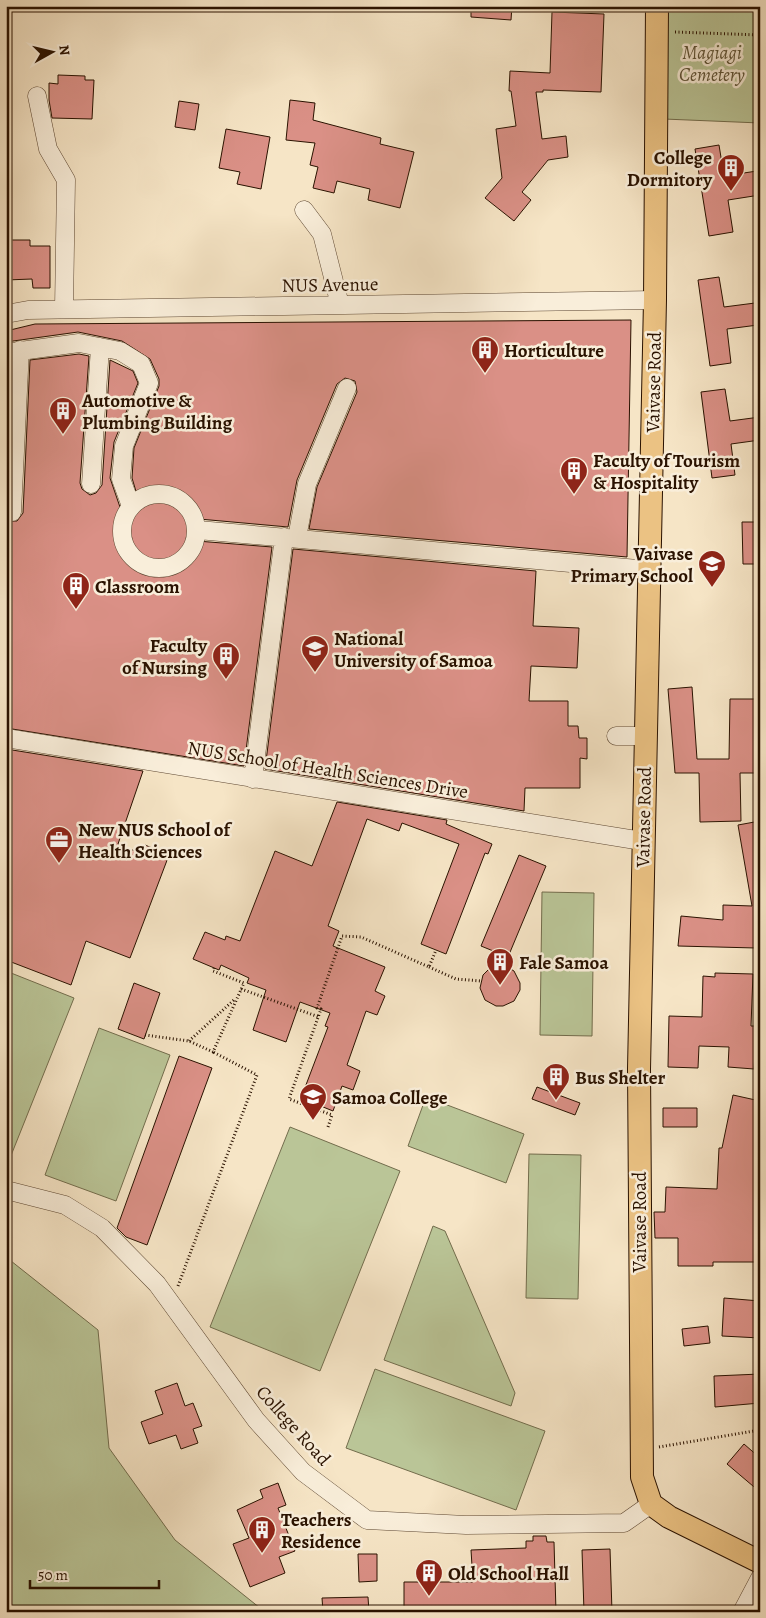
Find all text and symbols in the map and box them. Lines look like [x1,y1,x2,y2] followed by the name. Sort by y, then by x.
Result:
[28,28,78,78] north arrow
[679,40,746,88] park label: Magiagi Cemetery
[54,44,74,57] text: N
[627,145,713,193] place label: College Dormitory
[716,153,746,192] building icon: College Dormitory
[281,271,379,299] street label: NUS Avenue
[640,331,668,434] street label: Vaivase Road
[470,335,500,374] building icon: Horticulture
[504,338,604,364] place label: Horticulture
[81,388,232,436] place label: Automotive & Plumbing Building
[48,396,78,435] building icon: Automotive & Plumbing Building
[593,448,740,496] place label: Faculty of Tourism & Hospitality
[559,456,589,495] building icon: Faculty of Tourism & Hospitality
[570,541,693,589] place label: Vaivase Primary School
[697,549,727,588] school or university icon: Vaivase Primary School
[61,571,91,610] building icon: Classroom
[95,574,180,600] place label: Classroom
[334,626,494,674] place label: National University of Samoa
[122,633,208,681] place label: Faculty of Nursing
[300,634,330,673] school or university icon: National University of Samoa
[211,641,241,680] building icon: Faculty of Nursing
[186,735,470,805] street label: NUS School of Health Sciences Drive
[630,766,658,869] street label: Vaivase Road
[78,817,232,865] place label: New NUS School of Health Sciences
[44,825,74,864] office icon: New NUS School of Health Sciences
[485,947,515,986] building icon: Fale Samoa
[519,950,609,976] place label: Fale Samoa
[541,1062,571,1101] building icon: Bus Shelter
[575,1065,666,1091] place label: Bus Shelter
[298,1082,328,1121] school or university icon: Samoa College
[332,1085,448,1111] place label: Samoa College
[627,1171,653,1273] street label: Vaivase Road
[250,1380,337,1472] street label: College Road
[281,1507,361,1555] place label: Teachers Residence
[247,1515,277,1554] building icon: Teachers Residence
[30,1558,159,1590] scale bar
[414,1558,444,1597] building icon: Old School Hall
[448,1561,569,1587] place label: Old School Hall
[38,1565,68,1585] text: 50 m

